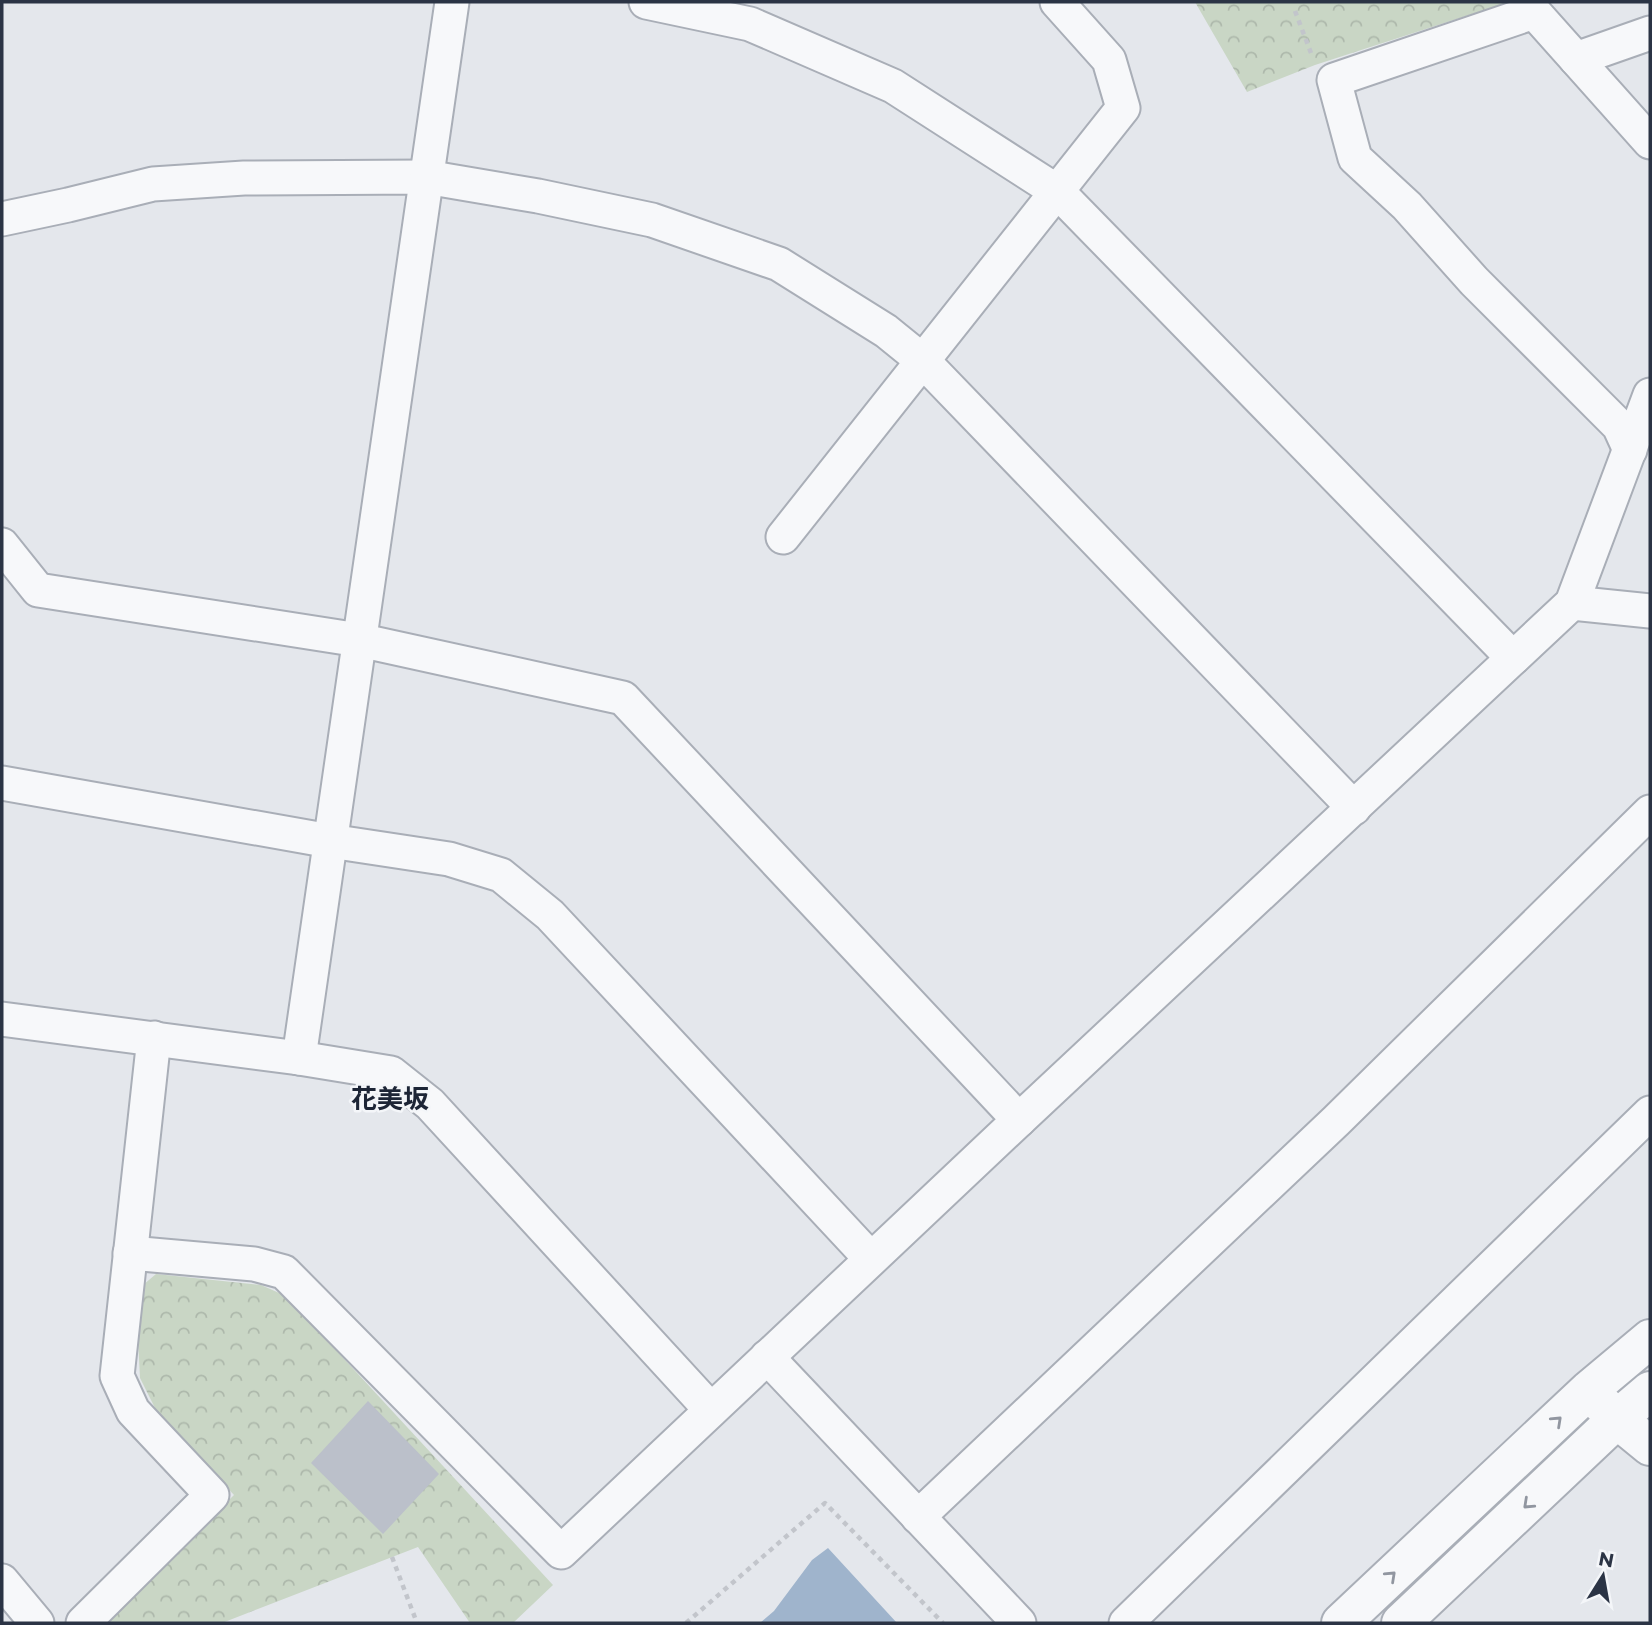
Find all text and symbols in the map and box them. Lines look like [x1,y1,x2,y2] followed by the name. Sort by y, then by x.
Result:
[351,1083,429,1115] district label: 花美坂
[1549,1416,1562,1429] one-way arrow
[1523,1495,1536,1508] one-way arrow
[1568,1541,1638,1611] north arrow
[1596,1547,1616,1573] text: N
[1383,1572,1396,1585] one-way arrow

